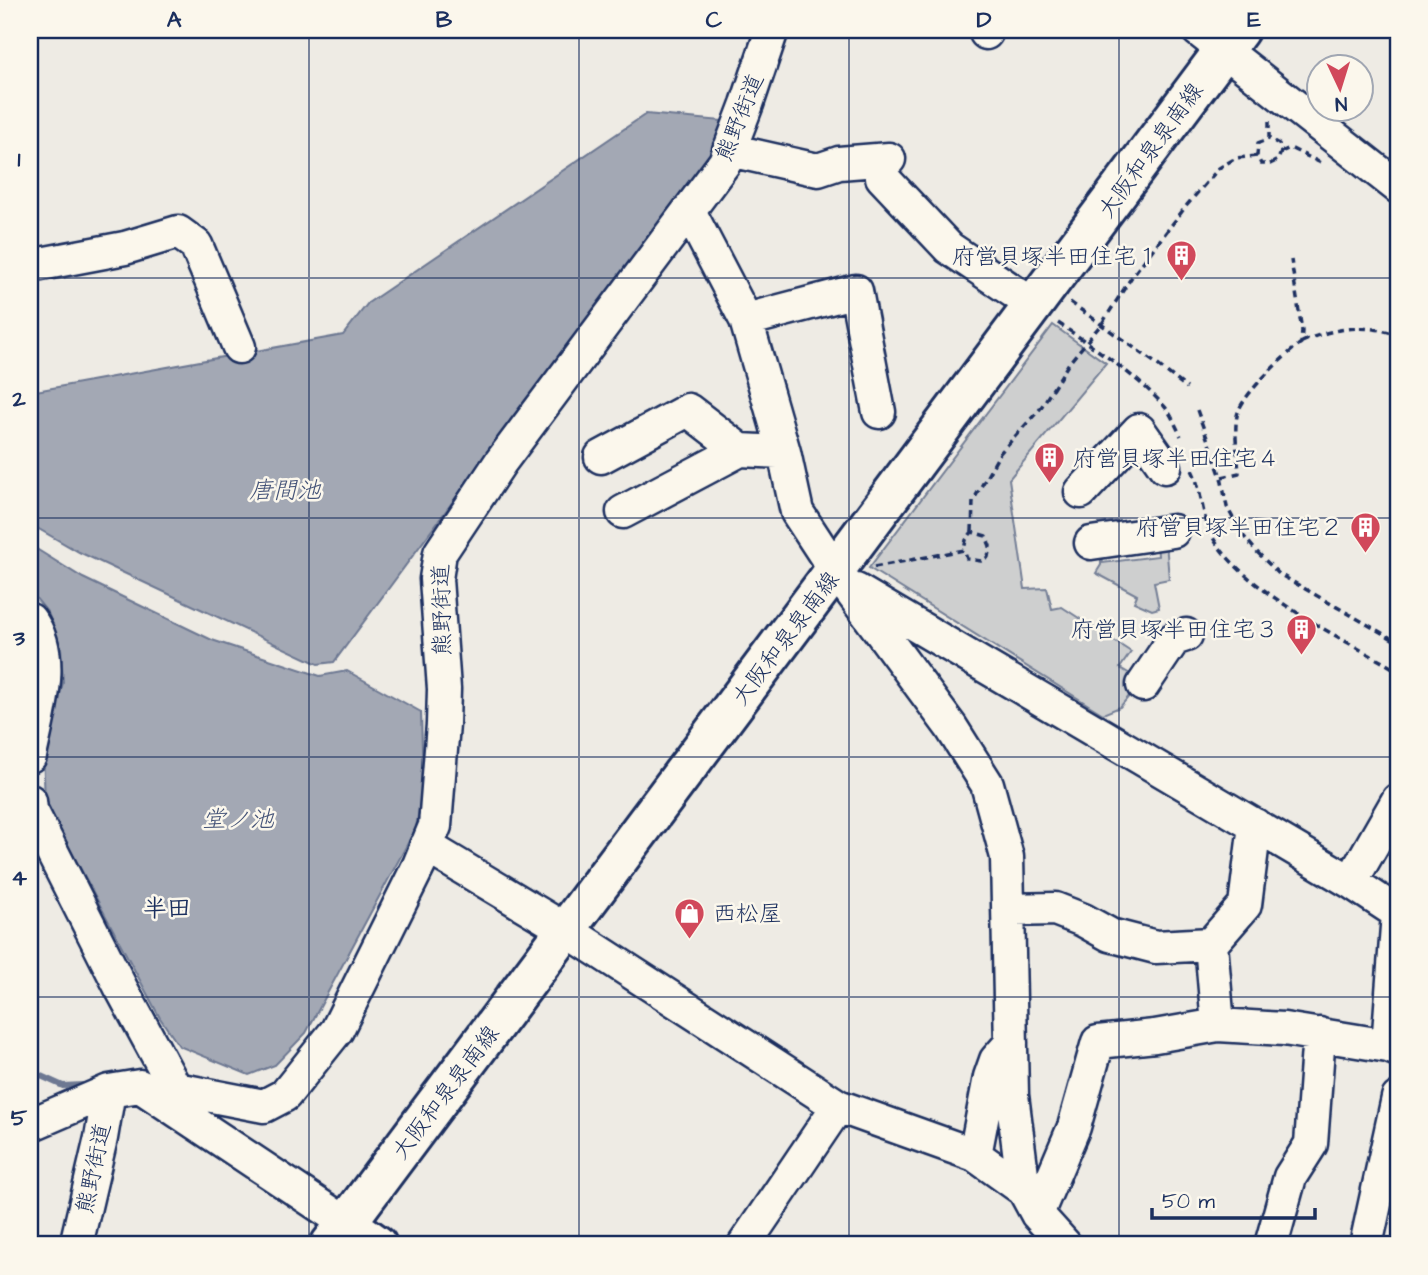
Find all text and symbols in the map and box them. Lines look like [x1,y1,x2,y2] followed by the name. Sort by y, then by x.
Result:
[167,4,182,36] text: A
[436,4,453,36] text: B
[706,4,723,36] text: C
[977,4,992,36] text: D
[1247,4,1261,36] text: E
[1306,52,1376,122] north arrow
[708,69,772,166] street label: 熊野街道
[1091,76,1211,225] street label: 大阪和泉泉南線
[1334,90,1348,117] text: N
[18,143,21,175] text: 1
[1165,239,1199,283] building icon: 府営貝塚半田住宅１
[952,241,1159,273] place label: 府営貝塚半田住宅１
[11,383,26,415] text: 2
[1033,441,1067,485] building icon: 府営貝塚半田住宅４
[1073,443,1280,475] place label: 府営貝塚半田住宅４
[249,474,322,508] water label: 唐間池
[1349,510,1383,554] building icon: 府営貝塚半田住宅２
[1136,512,1343,544] place label: 府営貝塚半田住宅２
[425,564,459,656] street label: 熊野街道
[725,565,847,713] street label: 大阪和泉泉南線
[1284,612,1318,656] building icon: 府営貝塚半田住宅３
[1071,614,1278,646] place label: 府営貝塚半田住宅３
[12,622,25,654] text: 3
[202,803,275,837] water label: 堂ノ池
[11,862,27,894] text: 4
[143,892,191,926] district label: 半田
[673,896,707,940] shop icon: 西松屋
[713,898,782,930] place label: 西松屋
[385,1019,507,1167] street label: 大阪和泉泉南線
[11,1102,28,1134] text: 5
[69,1120,119,1217] street label: 熊野街道
[1152,1177,1314,1221] scale bar
[1162,1187,1216,1216] text: 50 m

